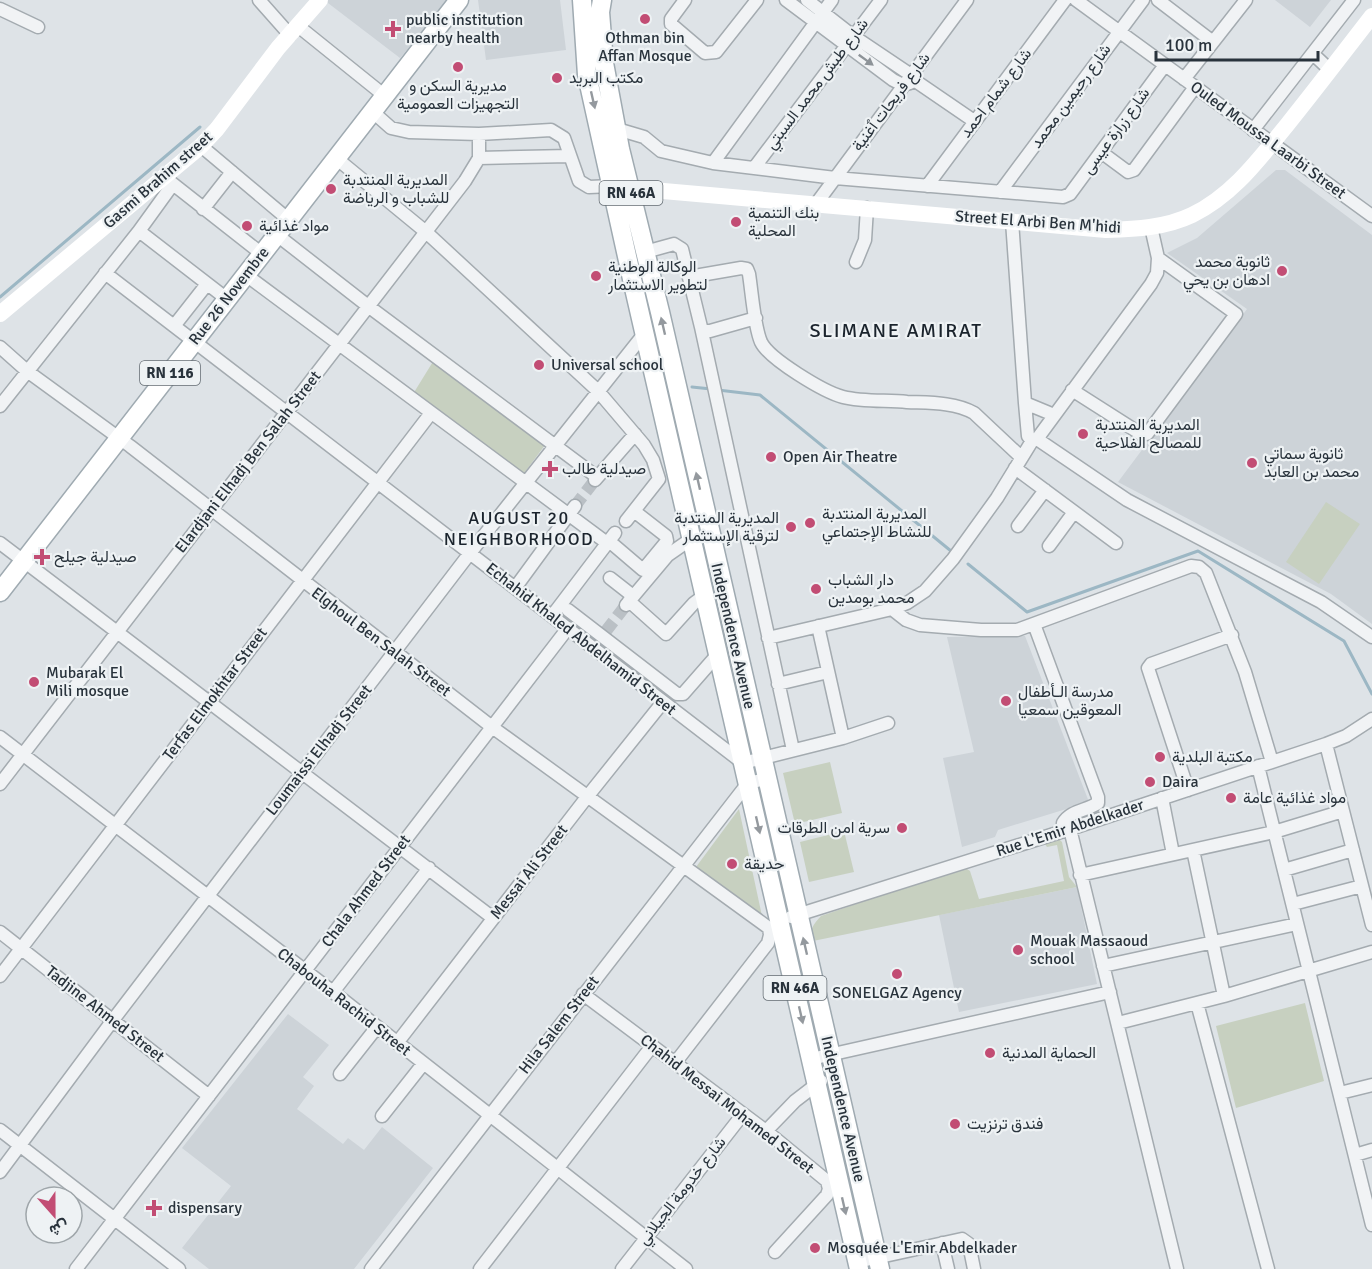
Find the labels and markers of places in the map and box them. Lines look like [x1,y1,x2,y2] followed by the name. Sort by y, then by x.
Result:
[406,10,523,48] place label: public institution nearby health
[638,12,652,26] marker: Othman bin Affan Mosque
[384,20,402,38] marker: public institution nearby health
[598,28,692,66] place label: Othman bin Affan Mosque
[451,60,465,74] marker: مديرية السكن و التجهيزات العمومية
[569,68,643,88] place label: مكتب البريد
[550,71,564,85] marker: مكتب البريد
[397,76,519,114] place label: مديرية السكن و التجهيزات العمومية
[343,170,449,208] place label: المديرية المنتدبة للشباب و الرياضة
[324,182,338,196] marker: المديرية المنتدبة للشباب و الرياضة
[748,203,819,241] place label: بنك التنمية المحلية
[729,215,743,229] marker: بنك التنمية المحلية
[259,216,329,236] place label: مواد غذائية
[240,219,254,233] marker: مواد غذائية
[1183,252,1270,293] place label: ثانوية محمد ادهان بن يحي
[607,257,708,295] place label: الوكالة الوطنية لتطوير الاستثمار
[1275,264,1289,278] marker: ثانوية محمد ادهان بن يحي
[589,269,603,283] marker: الوكالة الوطنية لتطوير الاستثمار
[551,355,664,375] place label: Universal school
[532,358,546,372] marker: Universal school
[1095,415,1202,454] place label: المديرية المنتدبة للمصالح الفلاحية
[1076,427,1090,441] marker: المديرية المنتدبة للمصالح الفلاحية
[1264,444,1359,482] place label: ثانوية سماتي محمد بن العابد
[783,447,898,467] place label: Open Air Theatre
[764,450,778,464] marker: Open Air Theatre
[1245,456,1259,470] marker: ثانوية سماتي محمد بن العابد
[562,459,646,479] place label: صيدلية طالب
[543,462,557,476] marker: صيدلية طالب
[822,504,932,545] place label: المديرية المنتدبة للنشاط الإجتماعي
[674,508,779,546] place label: المديرية المنتدبة لترقية الإستثمار
[803,516,817,530] marker: المديرية المنتدبة للنشاط الإجتماعي
[784,520,798,534] marker: المديرية المنتدبة لترقية الإستثمار
[54,547,137,568] place label: صيدلية جيلح
[35,550,49,564] marker: صيدلية جيلح
[828,570,915,608] place label: دار الشباب محمد بومدين
[809,582,823,596] marker: دار الشباب محمد بومدين
[46,663,129,701] place label: Mubarak El Mili mosque
[27,675,41,689] marker: Mubarak El Mili mosque
[1018,682,1121,720] place label: مدرسة الـأطفال المعوقين سمعيا
[999,694,1013,708] marker: مدرسة الـأطفال المعوقين سمعيا
[1172,747,1253,767] place label: مكتبة البلدية
[1153,750,1167,764] marker: مكتبة البلدية
[1162,772,1199,792] place label: Daira
[1143,775,1157,789] marker: Daira
[1243,788,1346,808] place label: مواد غذائية عامة
[1224,791,1238,805] marker: مواد غذائية عامة
[777,818,890,838] place label: سرية امن الطرقات
[895,821,909,835] marker: سرية امن الطرقات
[744,854,785,874] place label: حديقة
[725,857,739,871] marker: حديقة
[1030,931,1148,969] place label: Mouak Massaoud school
[1011,943,1025,957] marker: Mouak Massaoud school
[890,967,904,981] marker: SONELGAZ Agency
[832,983,962,1003] place label: SONELGAZ Agency
[1002,1043,1096,1063] place label: الحماية المدنية
[983,1046,997,1060] marker: الحماية المدنية
[967,1114,1043,1134] place label: فندق ترنزيت
[948,1117,962,1131] marker: فندق ترنزيت
[168,1198,242,1218] place label: dispensary
[145,1199,163,1217] marker: dispensary
[827,1238,1017,1258] place label: Mosquée L'Emir Abdelkader
[808,1241,822,1255] marker: Mosquée L'Emir Abdelkader

